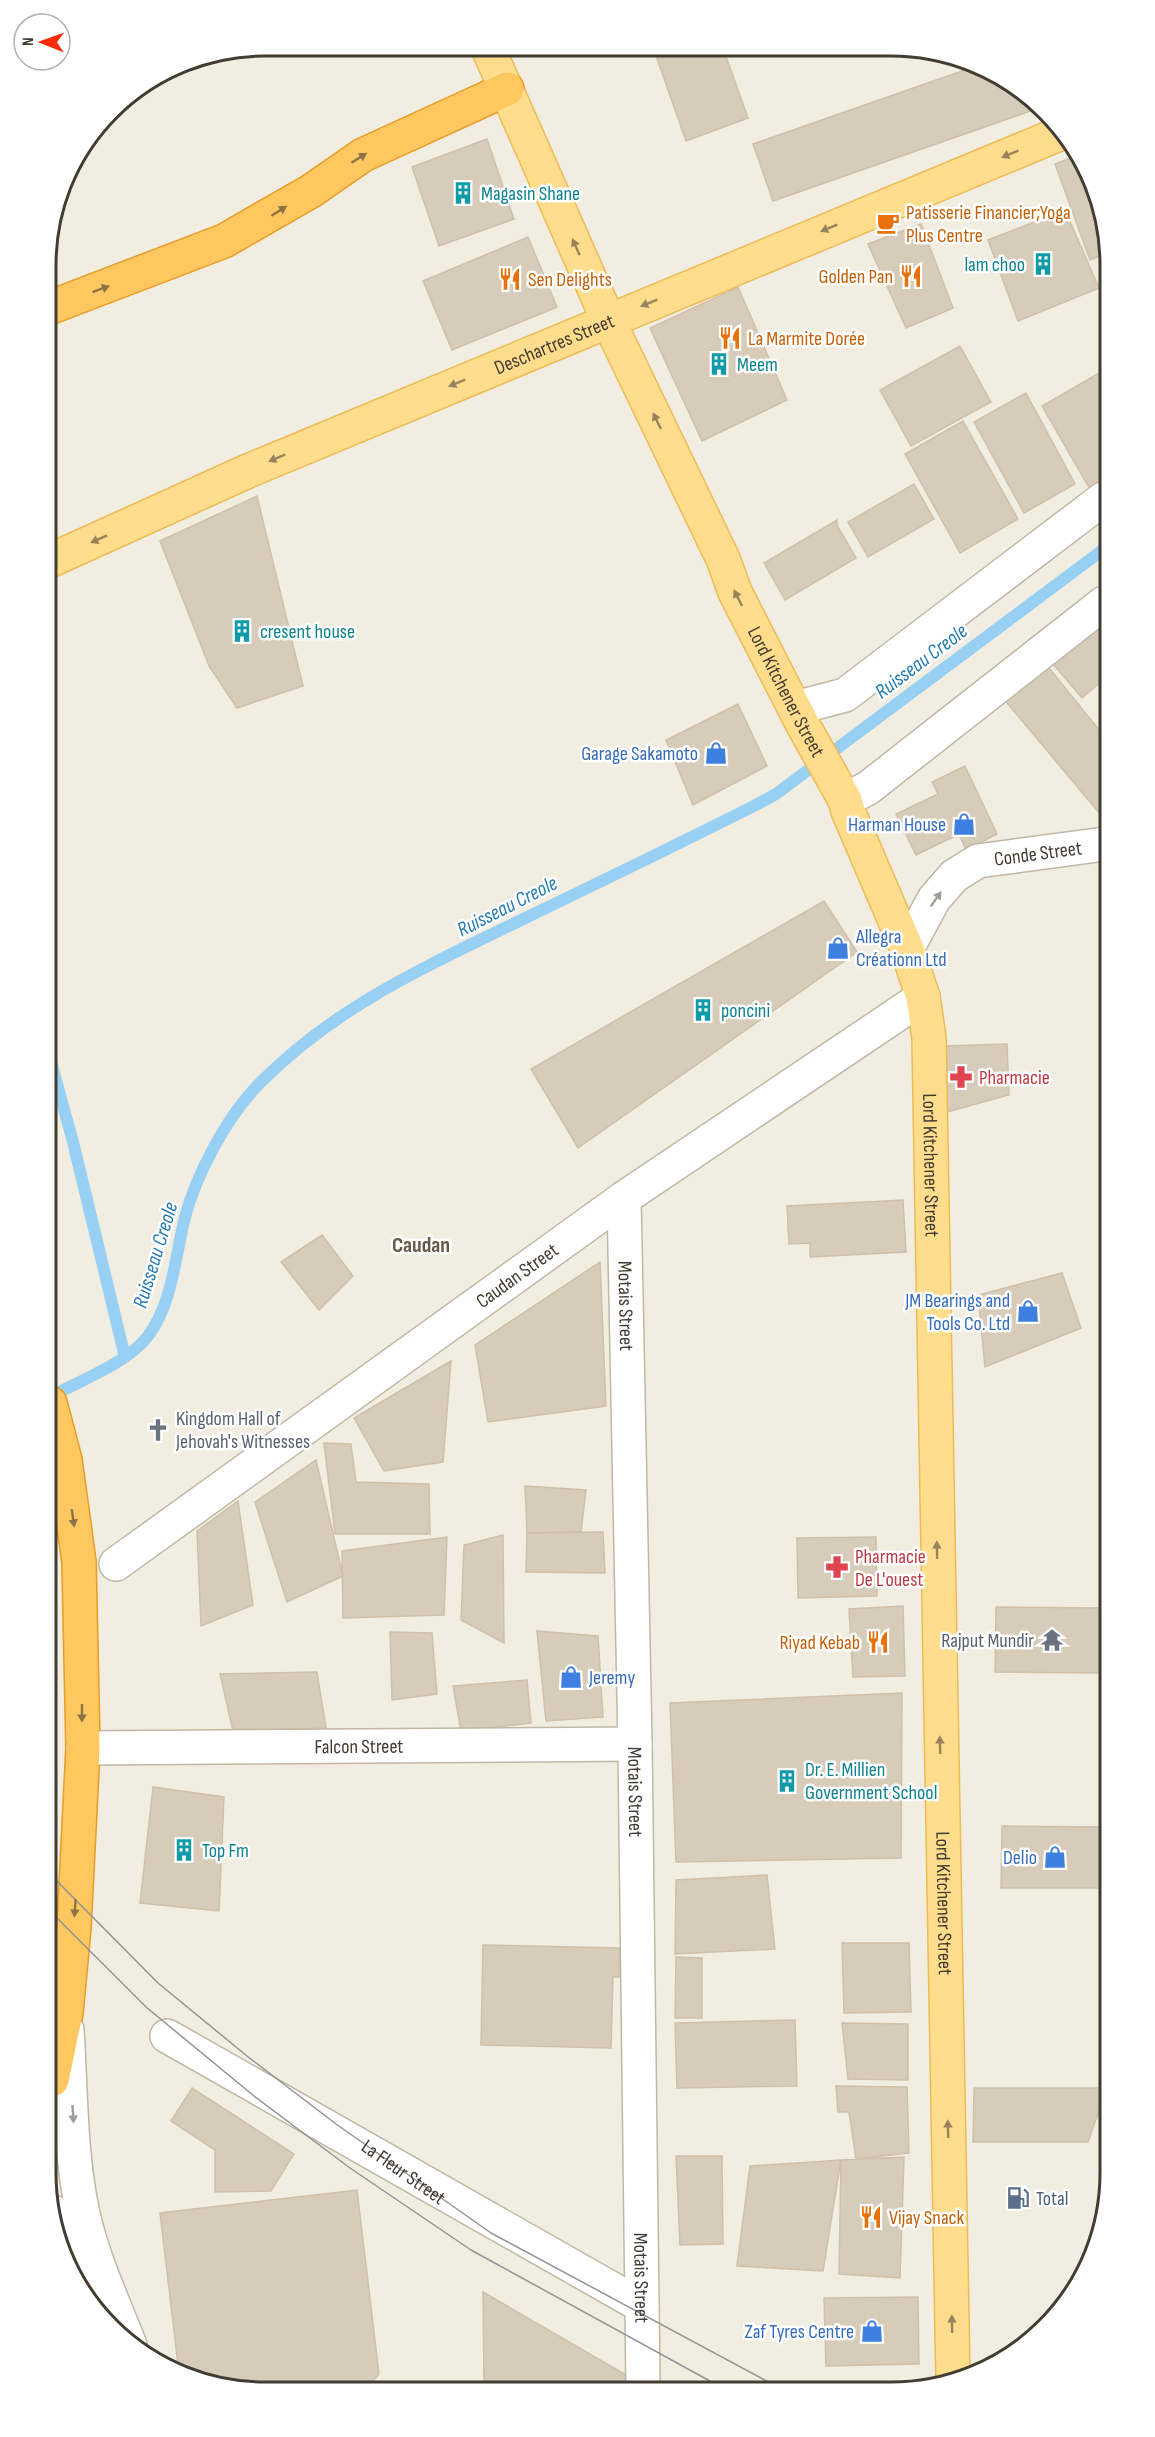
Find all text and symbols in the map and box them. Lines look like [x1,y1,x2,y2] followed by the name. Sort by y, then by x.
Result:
[12,12,72,72] north arrow
[19,37,38,46] text: N
[1000,149,1018,159] one-way arrow
[351,152,368,163] one-way arrow
[450,180,476,206] building icon: Magasin Shane
[481,182,580,206] place label: Magasin Shane
[906,201,1071,248] place label: Patisserie Financier;Yoga Plus Centre
[271,205,287,216] one-way arrow
[875,210,901,236] cafe icon: Patisserie Financier;Yoga Plus Centre
[820,223,838,233] one-way arrow
[571,238,580,256] one-way arrow
[1030,251,1056,277] building icon: lam choo
[964,253,1025,277] place label: lam choo
[898,263,924,289] restaurant icon: Golden Pan
[818,265,893,289] place label: Golden Pan
[497,266,523,292] restaurant icon: Sen Delights
[528,268,612,292] place label: Sen Delights
[92,283,110,293] one-way arrow
[640,299,658,308] one-way arrow
[491,309,618,380] street label: Deschartres Street
[717,325,743,351] restaurant icon: La Marmite Dorée
[748,327,865,351] place label: La Marmite Dorée
[706,351,732,377] building icon: Meem
[737,353,778,377] place label: Meem
[448,379,466,388] one-way arrow
[652,413,661,430] one-way arrow
[268,454,286,463] one-way arrow
[91,534,108,543] one-way arrow
[734,590,743,607] one-way arrow
[229,618,255,644] building icon: cresent house
[870,619,972,704] water label: Ruisseau Creole
[260,620,355,644] place label: cresent house
[742,623,829,762] street label: Lord Kitchener Street
[703,740,729,766] shop icon: Garage Sakamoto
[581,742,698,766] place label: Garage Sakamoto
[951,811,977,837] shop icon: Harman House
[848,813,946,837] place label: Harman House
[993,836,1083,872] street label: Conde Street
[453,870,562,942] water label: Ruisseau Creole
[930,891,942,907] one-way arrow
[855,925,947,972] place label: Allegra Créationn Ltd
[825,935,851,961] shop icon: Allegra Créationn Ltd
[690,997,716,1023] building icon: poncini
[721,999,770,1023] place label: poncini
[948,1064,974,1090] pharmacy icon: Pharmacie
[979,1066,1050,1090] place label: Pharmacie
[917,1093,944,1237] street label: Lord Kitchener Street
[128,1199,183,1311] water label: Ruisseau Creole
[392,1232,450,1259] district label: Caudan
[472,1238,563,1314] street label: Caudan Street
[612,1261,638,1351] street label: Motais Street
[904,1289,1010,1336] place label: JM Bearings and Tools Co. Ltd
[1015,1298,1041,1324] shop icon: JM Bearings and Tools Co. Ltd
[175,1407,310,1454] place label: Kingdom Hall of Jehovah's Witnesses
[145,1417,171,1443] church icon: Kingdom Hall of Jehovah's Witnesses
[68,1509,78,1528] one-way arrow
[932,1540,942,1559] one-way arrow
[855,1545,926,1592] place label: Pharmacie De L'ouest
[824,1554,850,1580] pharmacy icon: Pharmacie De L'ouest
[1039,1627,1065,1653] temple icon: Rajput Mundir
[865,1629,891,1655] restaurant icon: Riyad Kebab
[941,1629,1034,1653] place label: Rajput Mundir
[779,1631,860,1655] place label: Riyad Kebab
[558,1664,584,1690] shop icon: Jeremy
[588,1666,635,1690] place label: Jeremy
[78,1703,87,1722] one-way arrow
[314,1735,404,1759] street label: Falcon Street
[936,1735,945,1754] one-way arrow
[622,1747,647,1837] street label: Motais Street
[805,1758,937,1805] place label: Dr. E. Millien Government School
[774,1768,800,1794] building icon: Dr. E. Millien Government School
[930,1831,957,1975] street label: Lord Kitchener Street
[171,1837,197,1863] building icon: Top Fm
[202,1839,249,1863] place label: Top Fm
[1042,1844,1068,1870] shop icon: Delio
[1003,1846,1037,1870] place label: Delio
[71,1898,80,1917] one-way arrow
[68,2104,77,2123] one-way arrow
[943,2119,953,2138] one-way arrow
[357,2135,450,2210] street label: La Fleur Street
[1005,2185,1031,2211] fuel station icon: Total
[1036,2187,1069,2211] place label: Total
[858,2204,884,2230] restaurant icon: Vijay Snack
[889,2206,965,2230] place label: Vijay Snack
[628,2233,653,2323] street label: Motais Street
[947,2314,956,2333] one-way arrow
[859,2318,885,2344] shop icon: Zaf Tyres Centre
[745,2320,854,2344] place label: Zaf Tyres Centre

